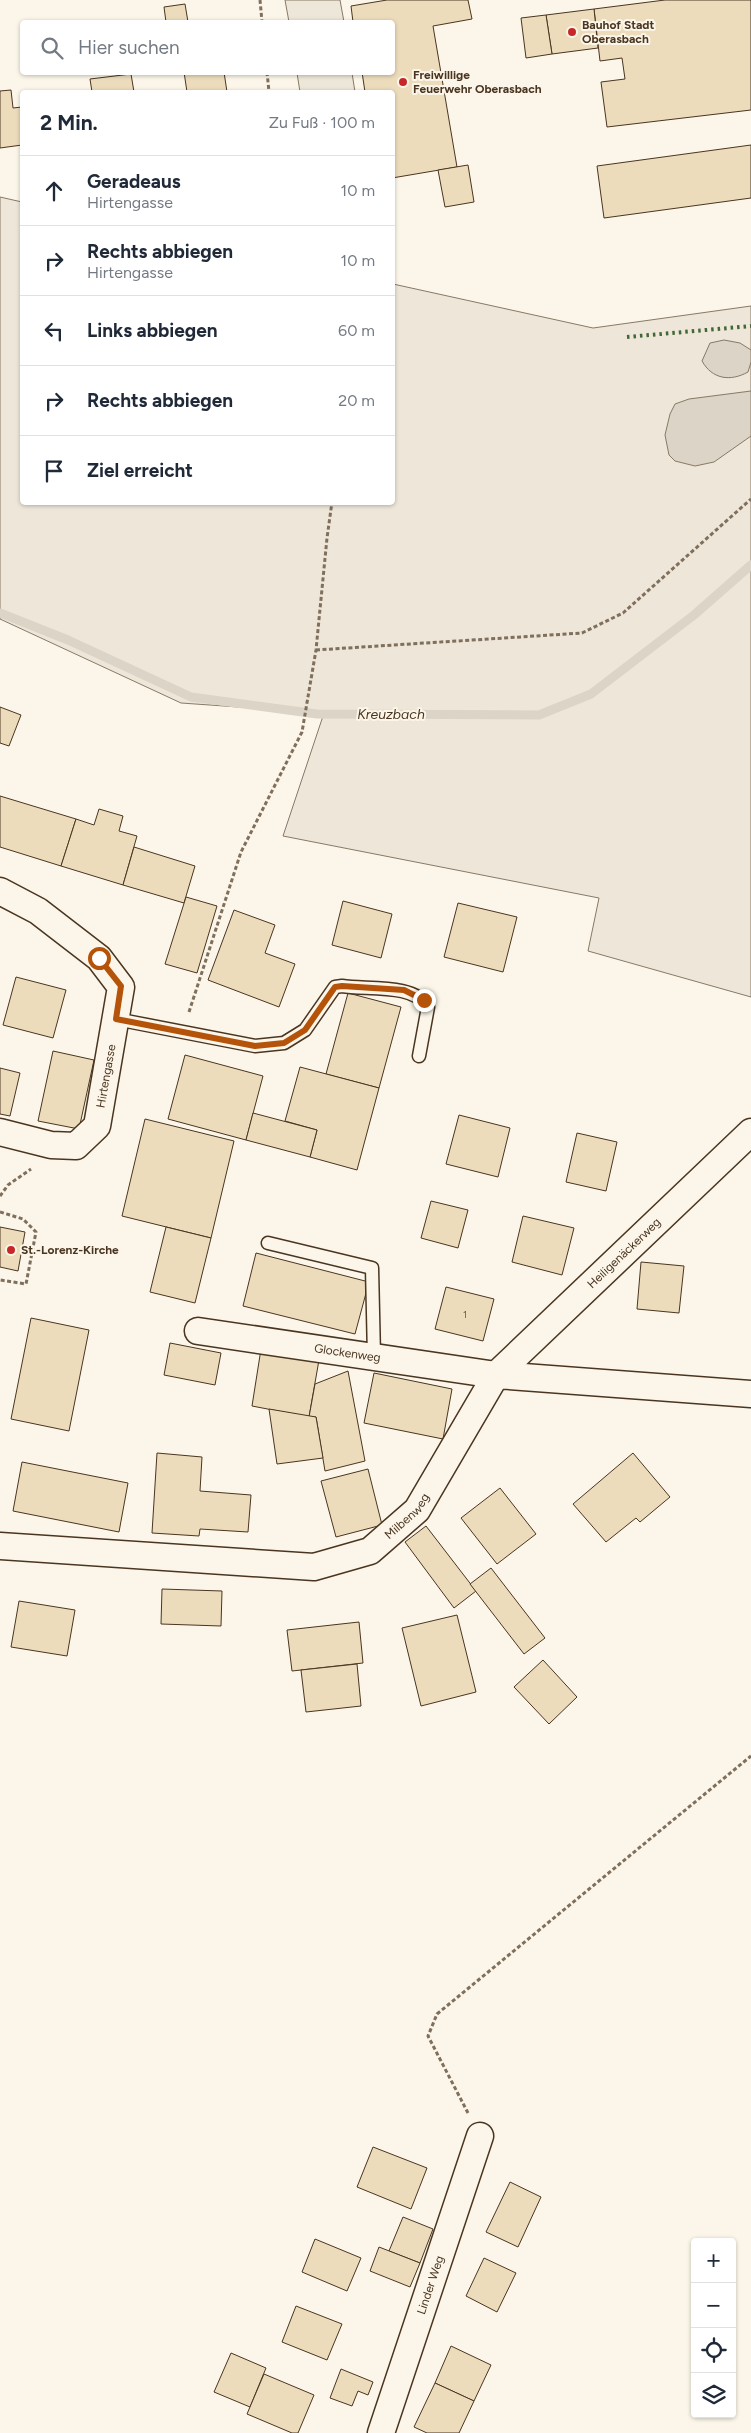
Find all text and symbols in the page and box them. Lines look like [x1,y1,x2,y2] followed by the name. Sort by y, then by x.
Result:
[582,18,654,46] place label: Bauhof Stadt Oberasbach
[20,20,395,75] search box
[566,26,578,38] marker: Bauhof Stadt Oberasbach
[38,34,66,62] icon: search
[78,36,179,59] text: Hier suchen
[413,68,542,96] place label: Freiwillige Feuerwehr Oberasbach
[397,76,409,88] marker: Freiwillige Feuerwehr Oberasbach
[40,110,98,135] text: 2 Min.
[269,113,375,132] text: Zu Fuß · 100 m
[87,170,181,193] text: Geradeaus
[40,177,68,205] icon: ahead
[341,181,375,200] text: 10 m
[87,193,173,212] text: Hirtengasse
[87,240,233,263] text: Rechts abbiegen
[40,247,68,275] icon: right
[341,251,375,270] text: 10 m
[87,263,173,282] text: Hirtengasse
[40,317,68,345] icon: left
[87,319,218,342] text: Links abbiegen
[338,321,375,340] text: 60 m
[40,387,68,415] icon: right
[87,389,233,412] text: Rechts abbiegen
[338,391,375,410] text: 20 m
[40,457,68,485] icon: arrive
[87,459,193,482] text: Ziel erreicht
[357,706,425,723] water label: Kreuzbach
[88,947,111,970] route start
[413,989,436,1012] route end
[94,1043,119,1109] street label: Hirtengasse
[584,1215,664,1291] street label: Heiligenäckerweg
[21,1243,119,1257] place label: St.-Lorenz-Kirche
[5,1244,17,1256] marker: St.-Lorenz-Kirche
[463,1308,467,1321] house number: 1
[313,1341,382,1365] street label: Glockenweg
[382,1491,432,1542] street label: Milbenweg
[691,2238,736,2418] map controls
[691,2238,736,2283] button: +
[414,2254,447,2316] street label: Linder Weg
[691,2283,736,2328] button: −
[691,2328,736,2373] button: locate
[691,2373,736,2418] button: layers

